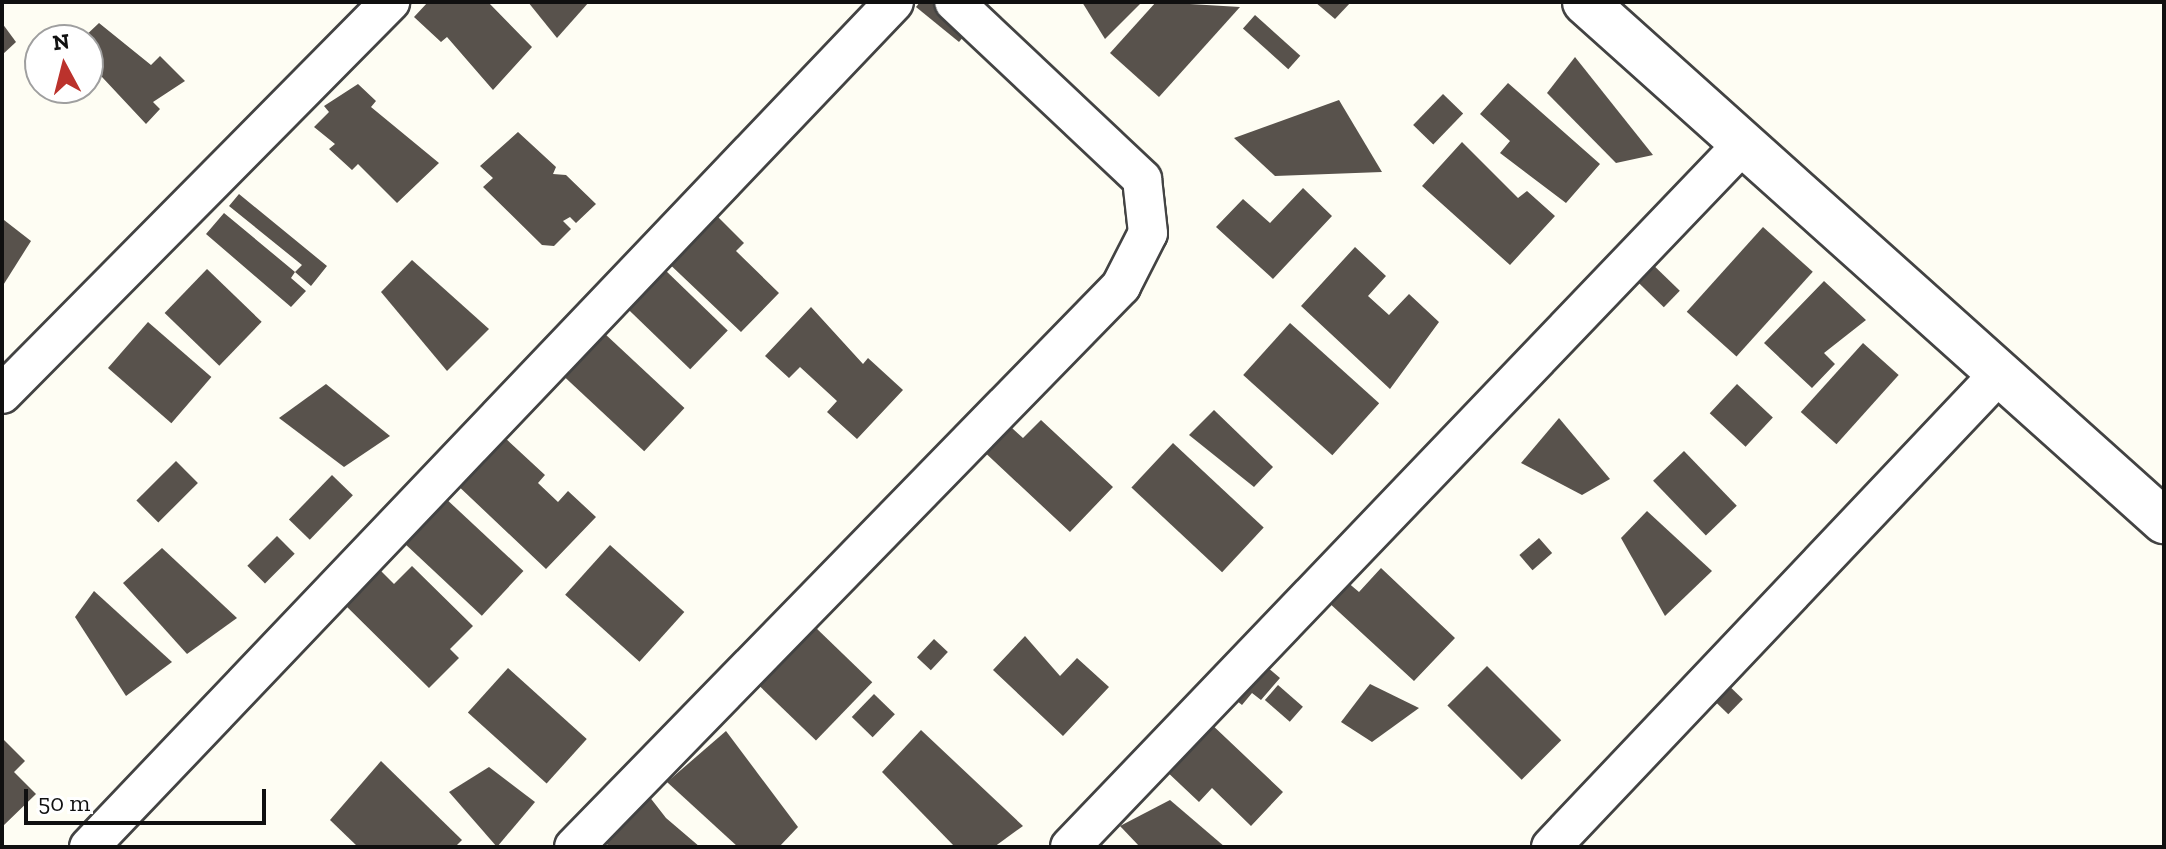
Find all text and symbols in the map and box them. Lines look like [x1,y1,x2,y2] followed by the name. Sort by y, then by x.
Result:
[24,24,104,104] north arrow
[51,27,71,56] text: N
[28,773,270,823] scale bar
[38,788,90,817] text: 50 m

